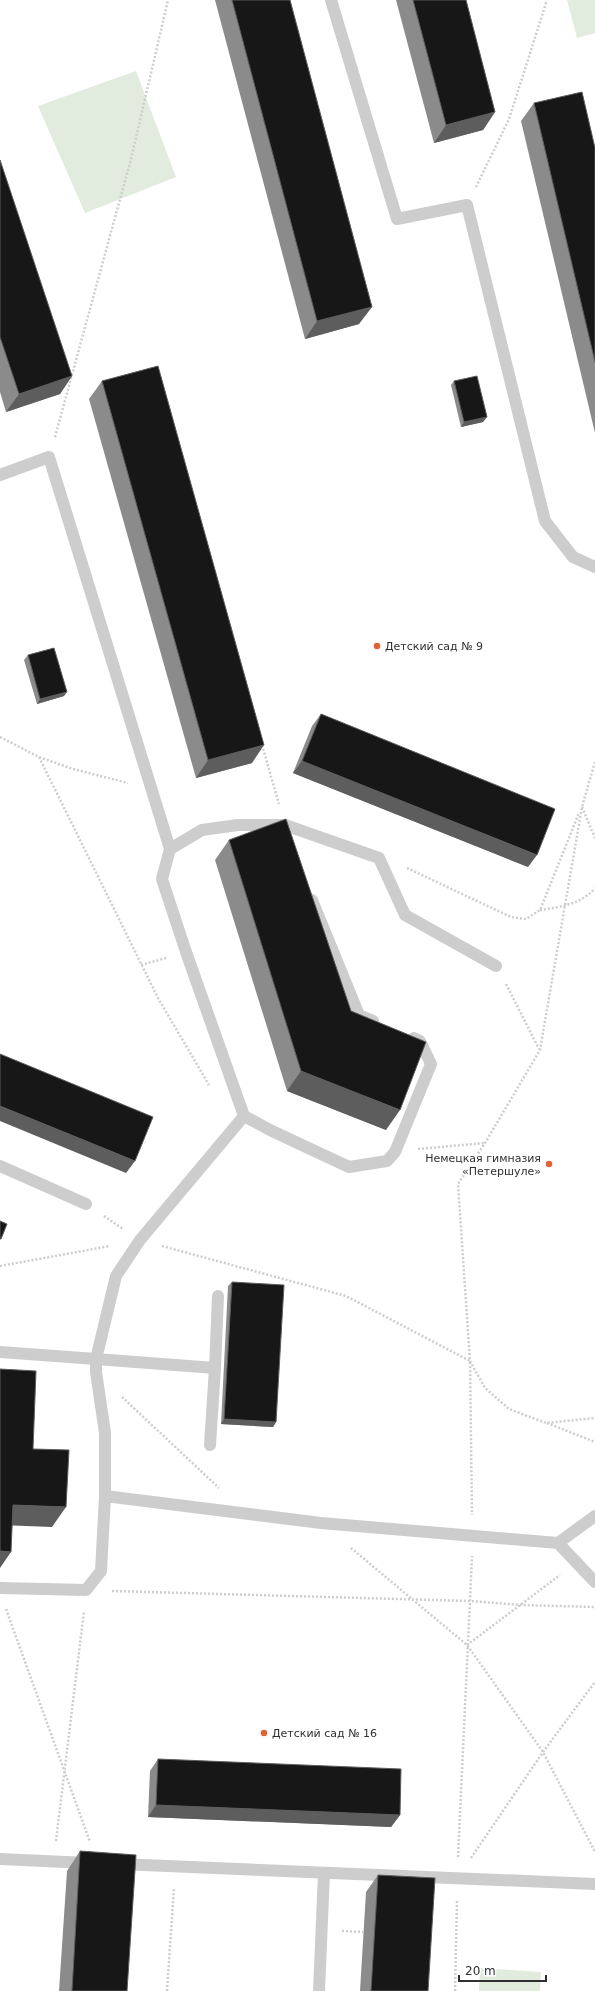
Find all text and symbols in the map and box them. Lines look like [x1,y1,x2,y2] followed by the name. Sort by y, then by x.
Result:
[385,640,483,653] place label: Детский сад № 9
[372,641,382,651] marker: Детский сад № 9
[425,1152,541,1178] place label: Немецкая гимназия «Петершуле»
[544,1159,554,1169] marker: Немецкая гимназия «Петершуле»
[272,1727,377,1740] place label: Детский сад № 16
[259,1728,269,1738] marker: Детский сад № 16
[459,1957,546,1983] scale bar
[465,1964,496,1978] text: 20 m

